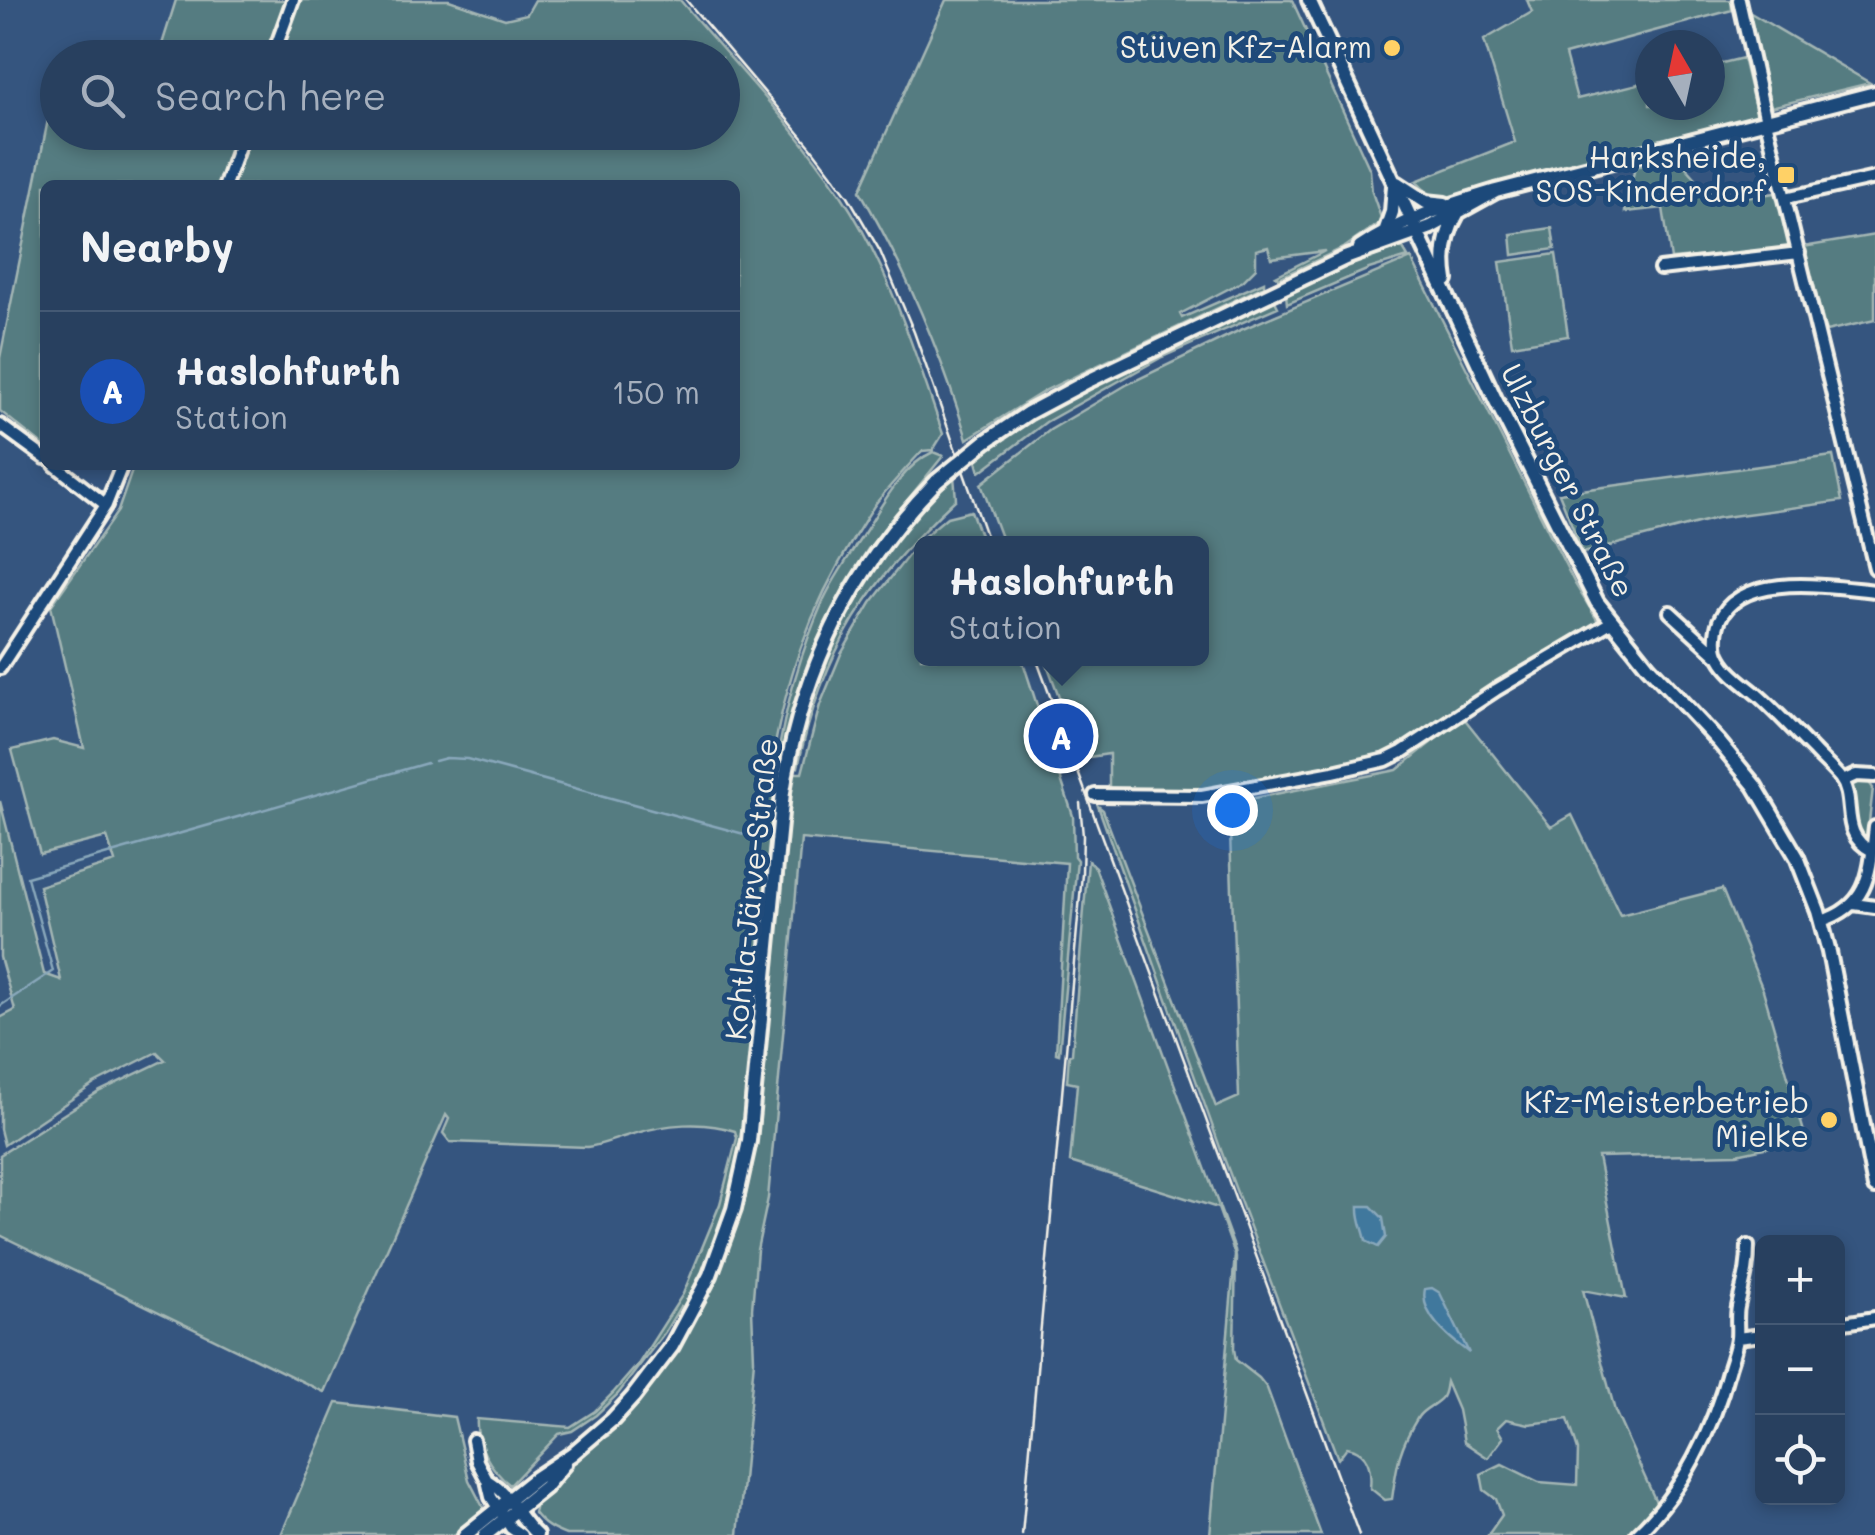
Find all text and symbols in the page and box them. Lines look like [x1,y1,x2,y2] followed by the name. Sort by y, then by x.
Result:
[1120,26,1372,66] place label: Stüven Kfz-Alarm
[1635,30,1725,120] north arrow
[1381,37,1403,59] marker: Stüven Kfz-Alarm
[40,40,740,150] search box
[75,68,130,123] icon: search
[155,70,386,120] text: Search here
[1536,136,1767,210] place label: Harksheide, SOS-Kinderdorf
[1775,164,1797,186] marker: Harksheide, SOS-Kinderdorf
[80,218,234,273] text: Nearby
[175,345,400,395] text: Haslohfurth
[1493,357,1645,604] street label: Ulzburger Straße
[101,370,124,412] text: A
[612,370,700,412] text: 150 m
[175,395,288,437] text: Station
[914,536,1209,666] popup
[949,555,1174,605] text: Haslohfurth
[949,605,1061,647] text: Station
[1028,698,1094,774] pin: A
[714,736,786,1042] street label: Kohtla-Järve-Straße
[1207,785,1258,836] your location
[1524,1081,1809,1155] place label: Kfz-Meisterbetrieb Mielke
[1818,1109,1840,1131] marker: Kfz-Meisterbetrieb Mielke
[1755,1235,1845,1505] map controls
[1755,1235,1845,1325] button: +
[1755,1325,1845,1415] button: −
[1755,1415,1845,1505] button: locate

